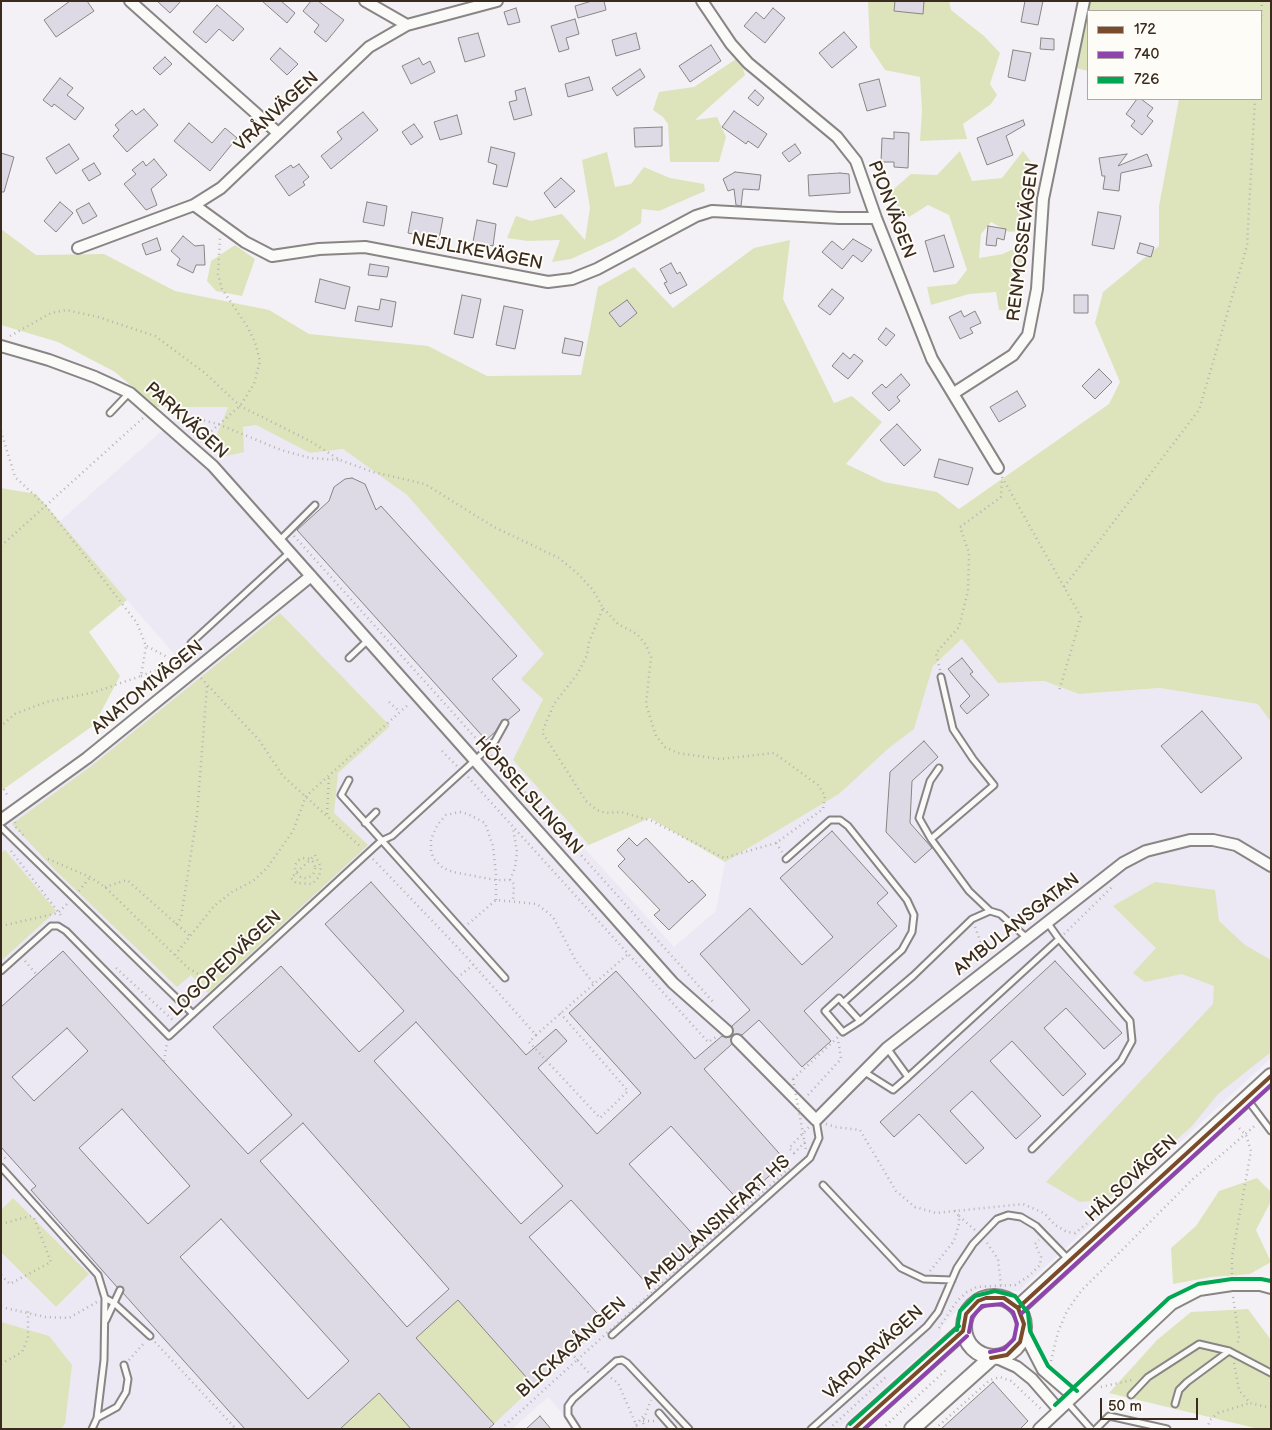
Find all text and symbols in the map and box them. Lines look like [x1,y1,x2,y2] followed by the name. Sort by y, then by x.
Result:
[1087,10,1262,100] legend
[1134,20,1156,39] text: 172
[1134,45,1159,64] text: 740
[230,67,324,157] street label: VRÅNVÄGEN
[1134,70,1159,89] text: 726
[862,158,920,262] street label: PIONVÄGEN
[1004,161,1044,323] street label: RENMOSSEVÄGEN
[409,229,545,275] street label: NEJLIKEVÄGEN
[140,378,232,464] street label: PARKVÄGEN
[88,636,208,740] street label: ANATOMIVÄGEN
[469,732,587,860] street label: HÖRSELSLINGAN
[950,869,1084,981] street label: AMBULANSGATAN
[165,906,287,1022] street label: LOGOPEDVÄGEN
[1082,1131,1182,1227] street label: HÄLSOVÄGEN
[639,1151,795,1295] street label: AMBULANSINFART HS
[513,1293,631,1403] street label: BLICKAGÅNGEN
[820,1301,928,1405] street label: VÅRDARVÄGEN
[1102,1388,1200,1420] scale bar
[1108,1397,1142,1416] text: 50 m

